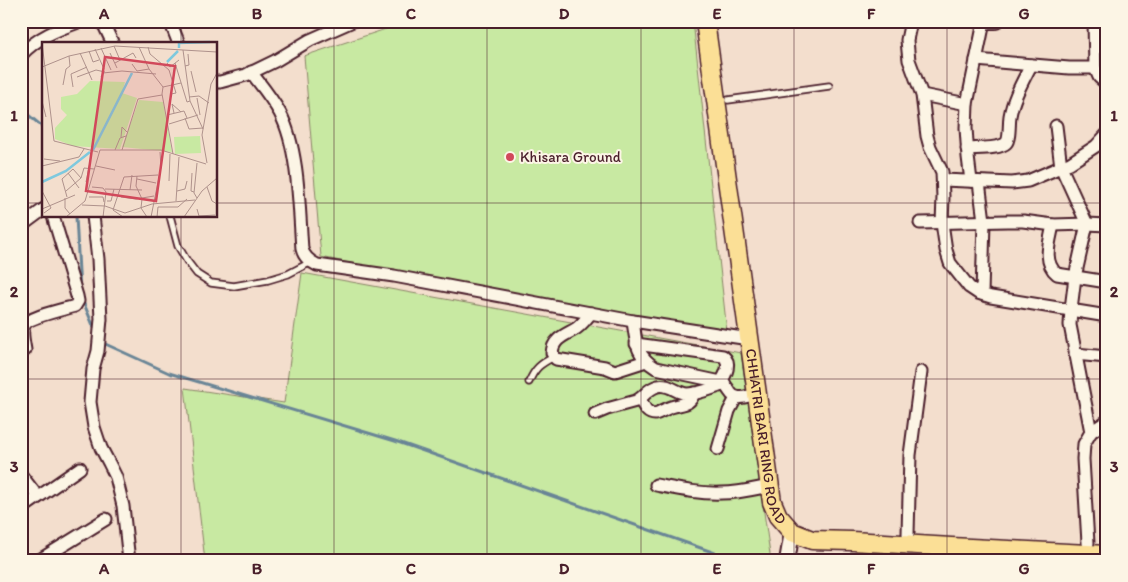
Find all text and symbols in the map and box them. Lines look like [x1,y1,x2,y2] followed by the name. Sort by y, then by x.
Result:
[98,4,110,23] text: A
[252,4,263,23] text: B
[406,4,417,23] text: C
[559,4,570,23] text: D
[713,4,722,23] text: E
[867,4,876,23] text: F
[1018,4,1030,23] text: G
[42,42,218,218] inset map
[10,106,18,125] text: 1
[1110,106,1118,125] text: 1
[520,148,621,166] place label: Khisara Ground
[504,151,516,163] marker: Khisara Ground
[10,282,19,301] text: 2
[1110,282,1119,301] text: 2
[742,347,790,528] street label: CHHATRI BARI RING ROAD
[10,457,19,476] text: 3
[1110,457,1119,476] text: 3
[98,559,110,578] text: A
[252,559,263,578] text: B
[406,559,417,578] text: C
[559,559,570,578] text: D
[713,559,722,578] text: E
[867,559,876,578] text: F
[1018,559,1030,578] text: G

